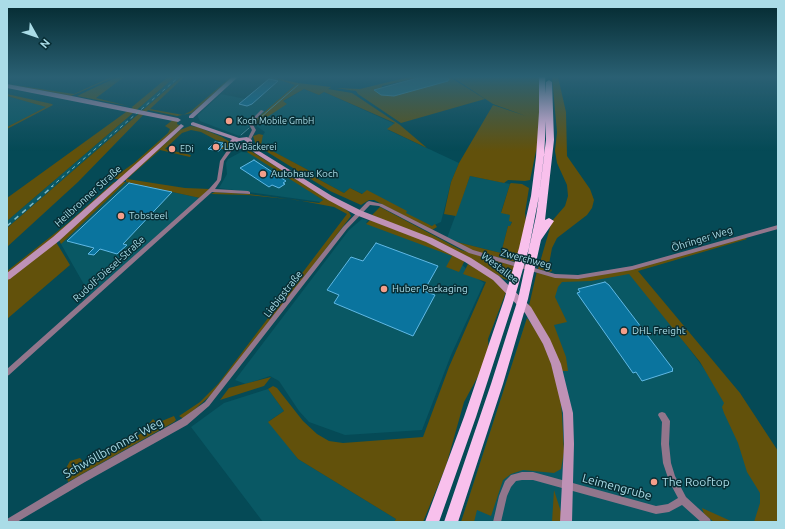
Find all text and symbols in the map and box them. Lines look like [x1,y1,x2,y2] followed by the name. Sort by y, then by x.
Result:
[16,16,56,56] north arrow
[38,37,52,51] text: N
[224,116,234,126] marker: Koch Mobile GmbH
[237,116,314,126] place label: Koch Mobile GmbH
[211,142,221,152] marker: LBV Bäckerei
[224,142,276,152] place label: LBV Bäckerei
[167,144,177,154] marker: EDi
[180,144,194,154] place label: EDi
[52,163,124,229] street label: Heilbronner Straße
[271,168,338,180] place label: Autohaus Koch
[258,169,268,179] marker: Autohaus Koch
[129,210,168,222] place label: Tobsteel
[116,211,126,221] marker: Tobsteel
[670,224,734,254] street label: Öhringer Weg
[71,234,147,304] street label: Rudolf-Diesel-Straße
[499,246,553,272] street label: Zwerchweg
[479,250,521,286] street label: Westallee
[261,268,305,320] street label: Liebigstraße
[392,283,468,295] place label: Huber Packaging
[379,284,389,294] marker: Huber Packaging
[632,325,686,337] place label: DHL Freight
[619,326,629,336] marker: DHL Freight
[61,415,165,481] street label: Schwöllbronner Weg
[581,471,653,503] street label: Leimengrube
[662,475,730,489] place label: The Rooftop
[649,477,659,487] marker: The Rooftop

